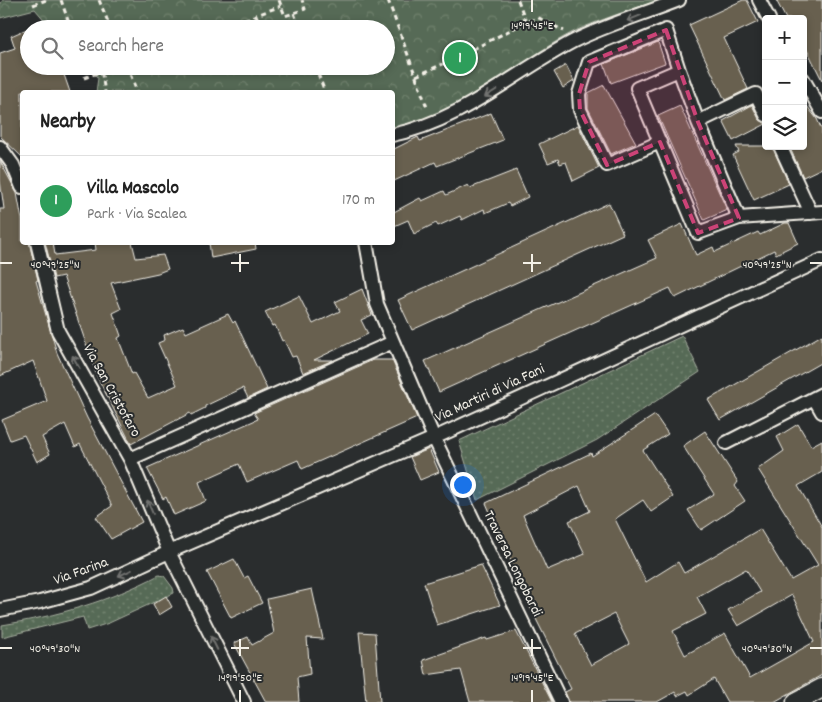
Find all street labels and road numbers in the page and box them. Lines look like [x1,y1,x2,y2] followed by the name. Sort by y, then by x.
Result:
[76,341,146,442] street label: Via San Cristofaro
[431,359,549,429] street label: Via Martiri di Via Fani
[477,507,547,621] street label: Traversa Longobardi
[51,552,112,592] street label: Via Farina

